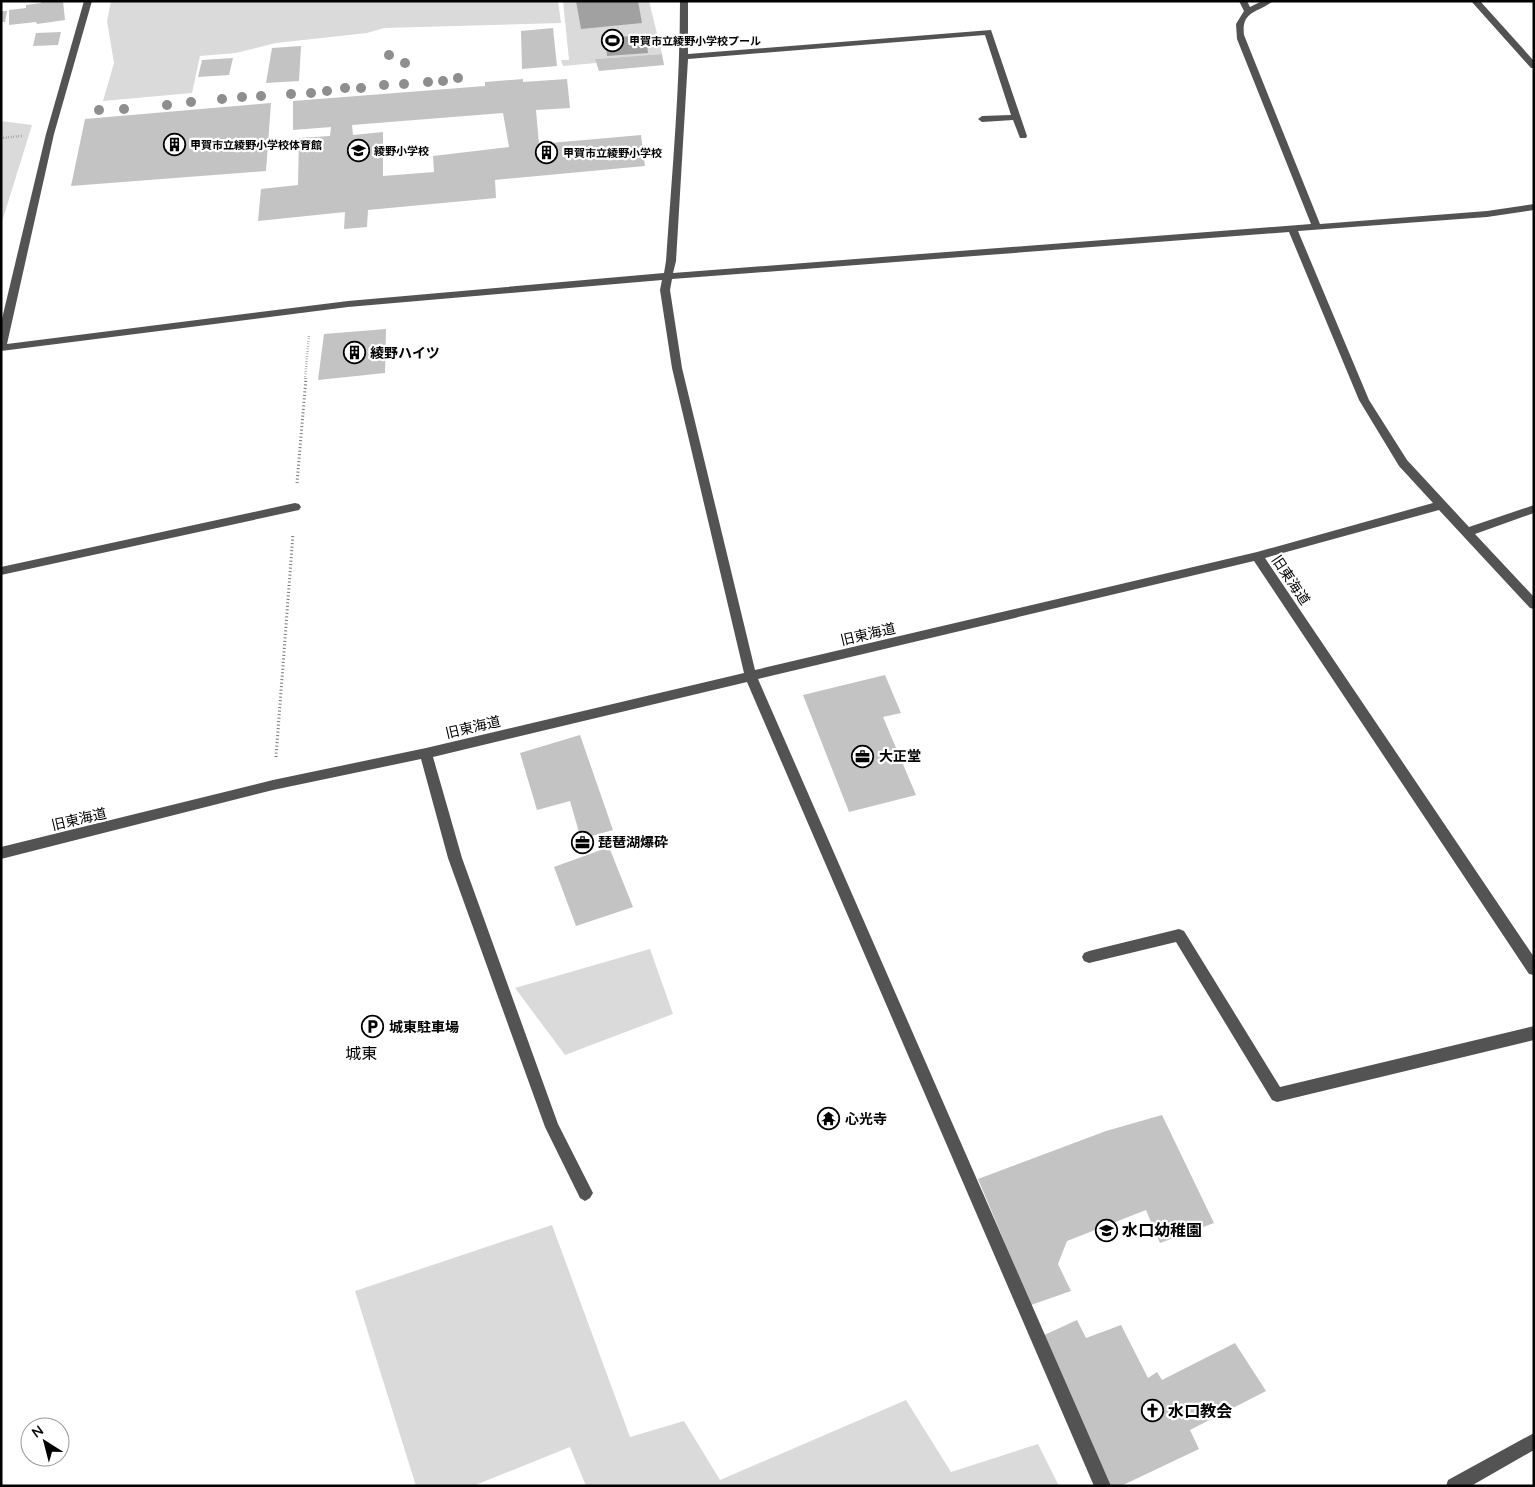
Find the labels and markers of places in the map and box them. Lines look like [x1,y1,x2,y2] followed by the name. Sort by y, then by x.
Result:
[601,29,625,53] sports icon: 甲賀市立綾野小学校プール
[629,34,761,48] place label: 甲賀市立綾野小学校プール
[162,133,186,157] building icon: 甲賀市立綾野小学校体育館
[190,138,322,152] place label: 甲賀市立綾野小学校体育館
[346,139,370,163] school or university icon: 綾野小学校
[535,141,559,165] building icon: 甲賀市立綾野小学校
[374,144,429,158] place label: 綾野小学校
[563,146,662,160] place label: 甲賀市立綾野小学校
[342,341,366,365] building icon: 綾野ハイツ
[370,344,440,362] place label: 綾野ハイツ
[851,744,875,768] office icon: 大正堂
[879,747,921,765] place label: 大正堂
[570,830,594,854] office icon: 琵琶湖爆砕
[598,833,668,851] place label: 琵琶湖爆砕
[361,1015,385,1039] parking icon: 城東駐車場
[389,1018,459,1036] place label: 城東駐車場
[817,1107,841,1131] temple icon: 心光寺
[845,1110,887,1128] place label: 心光寺
[1094,1218,1118,1242] school or university icon: 水口幼稚園
[1122,1220,1202,1240] place label: 水口幼稚園
[1140,1399,1164,1423] church icon: 水口教会
[1168,1401,1232,1421] place label: 水口教会

